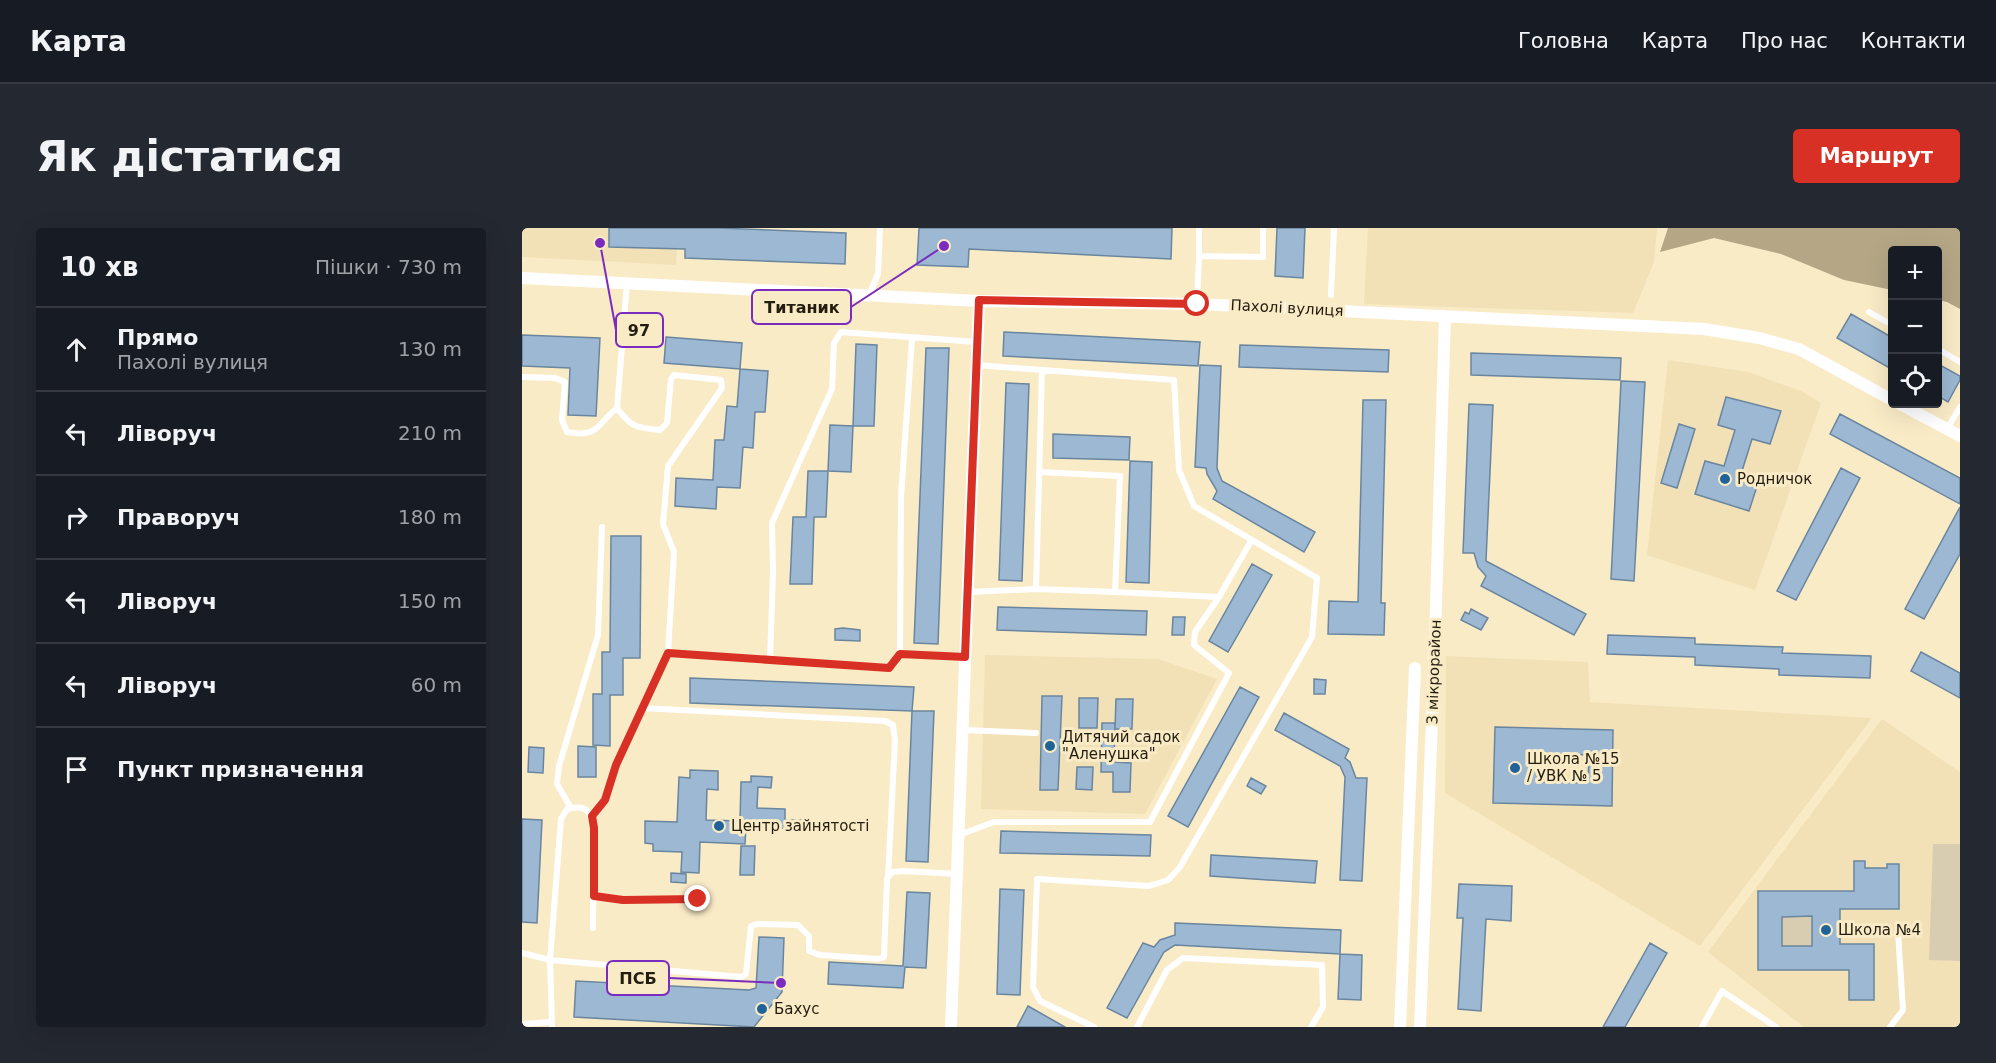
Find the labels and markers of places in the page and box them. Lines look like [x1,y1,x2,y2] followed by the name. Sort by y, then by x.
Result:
[752,290,851,324] callout: Титаник
[616,313,663,347] callout: 97
[1737,470,1812,488] place label: Родничок
[1718,472,1732,486] marker: Родничок
[1062,728,1180,763] place label: Дитячий садок "Аленушка"
[1043,739,1057,753] marker: Дитячий садок "Аленушка"
[1527,750,1620,785] place label: Школа №15 / УВК № 5
[1508,761,1522,775] marker: Школа №15 / УВК № 5
[731,817,870,835] place label: Центр зайнятості
[712,819,726,833] marker: Центр зайнятості
[1838,921,1921,939] place label: Школа №4
[1819,923,1833,937] marker: Школа №4
[607,961,669,995] callout: ПСБ
[774,1000,819,1018] place label: Бахус
[755,1002,769,1016] marker: Бахус

